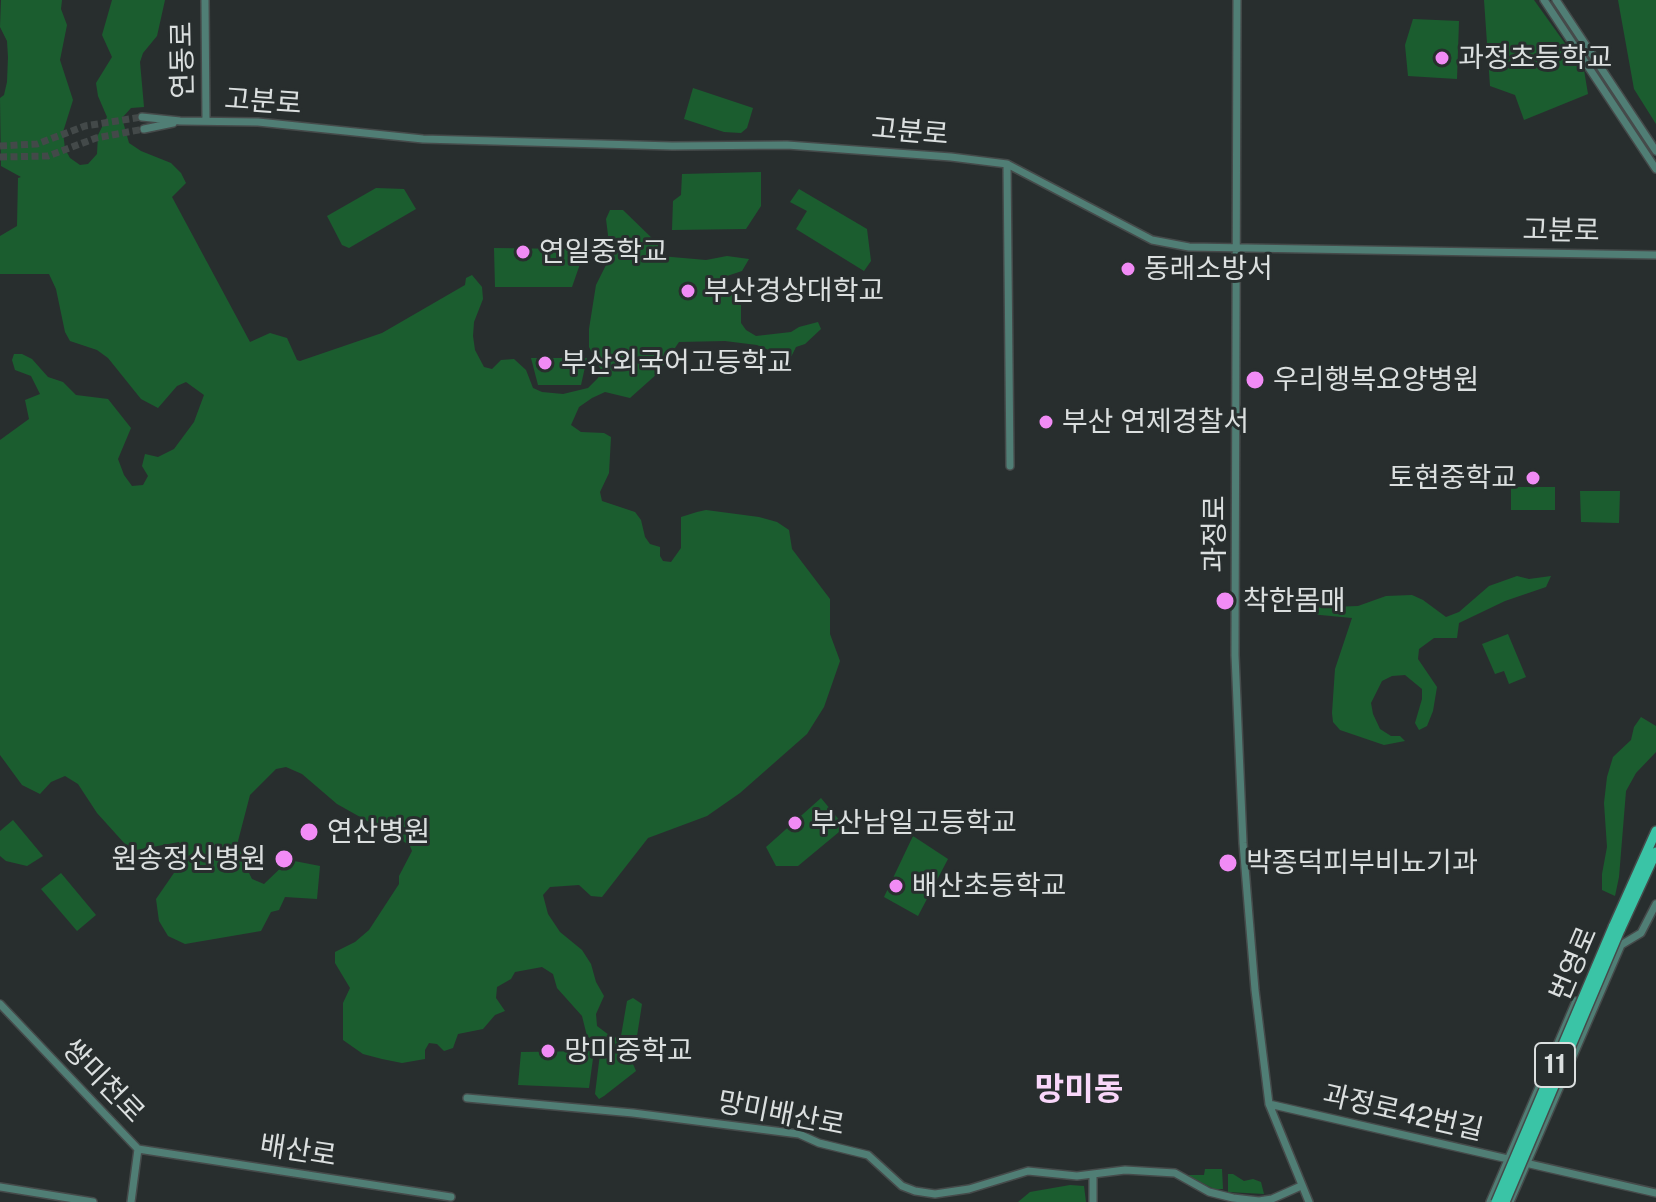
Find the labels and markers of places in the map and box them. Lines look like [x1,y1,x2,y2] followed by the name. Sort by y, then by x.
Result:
[1458,41,1613,75] place label: 과정초등학교
[1433,49,1451,67] marker: 과정초등학교
[539,235,668,269] place label: 연일중학교
[514,243,532,261] marker: 연일중학교
[1144,252,1273,286] place label: 동래소방서
[1119,260,1137,278] marker: 동래소방서
[704,274,884,308] place label: 부산경상대학교
[679,282,697,300] marker: 부산경상대학교
[561,346,793,380] place label: 부산외국어고등학교
[536,354,554,372] marker: 부산외국어고등학교
[1273,363,1479,397] place label: 우리행복요양병원
[1244,369,1266,391] marker: 우리행복요양병원
[1062,405,1249,439] place label: 부산 연제경찰서
[1037,413,1055,431] marker: 부산 연제경찰서
[1388,461,1517,495] place label: 토현중학교
[1524,469,1542,487] marker: 토현중학교
[1243,584,1346,618] place label: 착한몸매
[1214,590,1236,612] marker: 착한몸매
[811,806,1017,840] place label: 부산남일고등학교
[786,814,804,832] marker: 부산남일고등학교
[327,815,430,849] place label: 연산병원
[298,821,320,843] marker: 연산병원
[111,842,266,876] place label: 원송정신병원
[1246,846,1478,880] place label: 박종덕피부비뇨기과
[273,848,295,870] marker: 원송정신병원
[1217,852,1239,874] marker: 박종덕피부비뇨기과
[912,869,1067,903] place label: 배산초등학교
[887,877,905,895] marker: 배산초등학교
[564,1034,693,1068] place label: 망미중학교
[539,1042,557,1060] marker: 망미중학교

